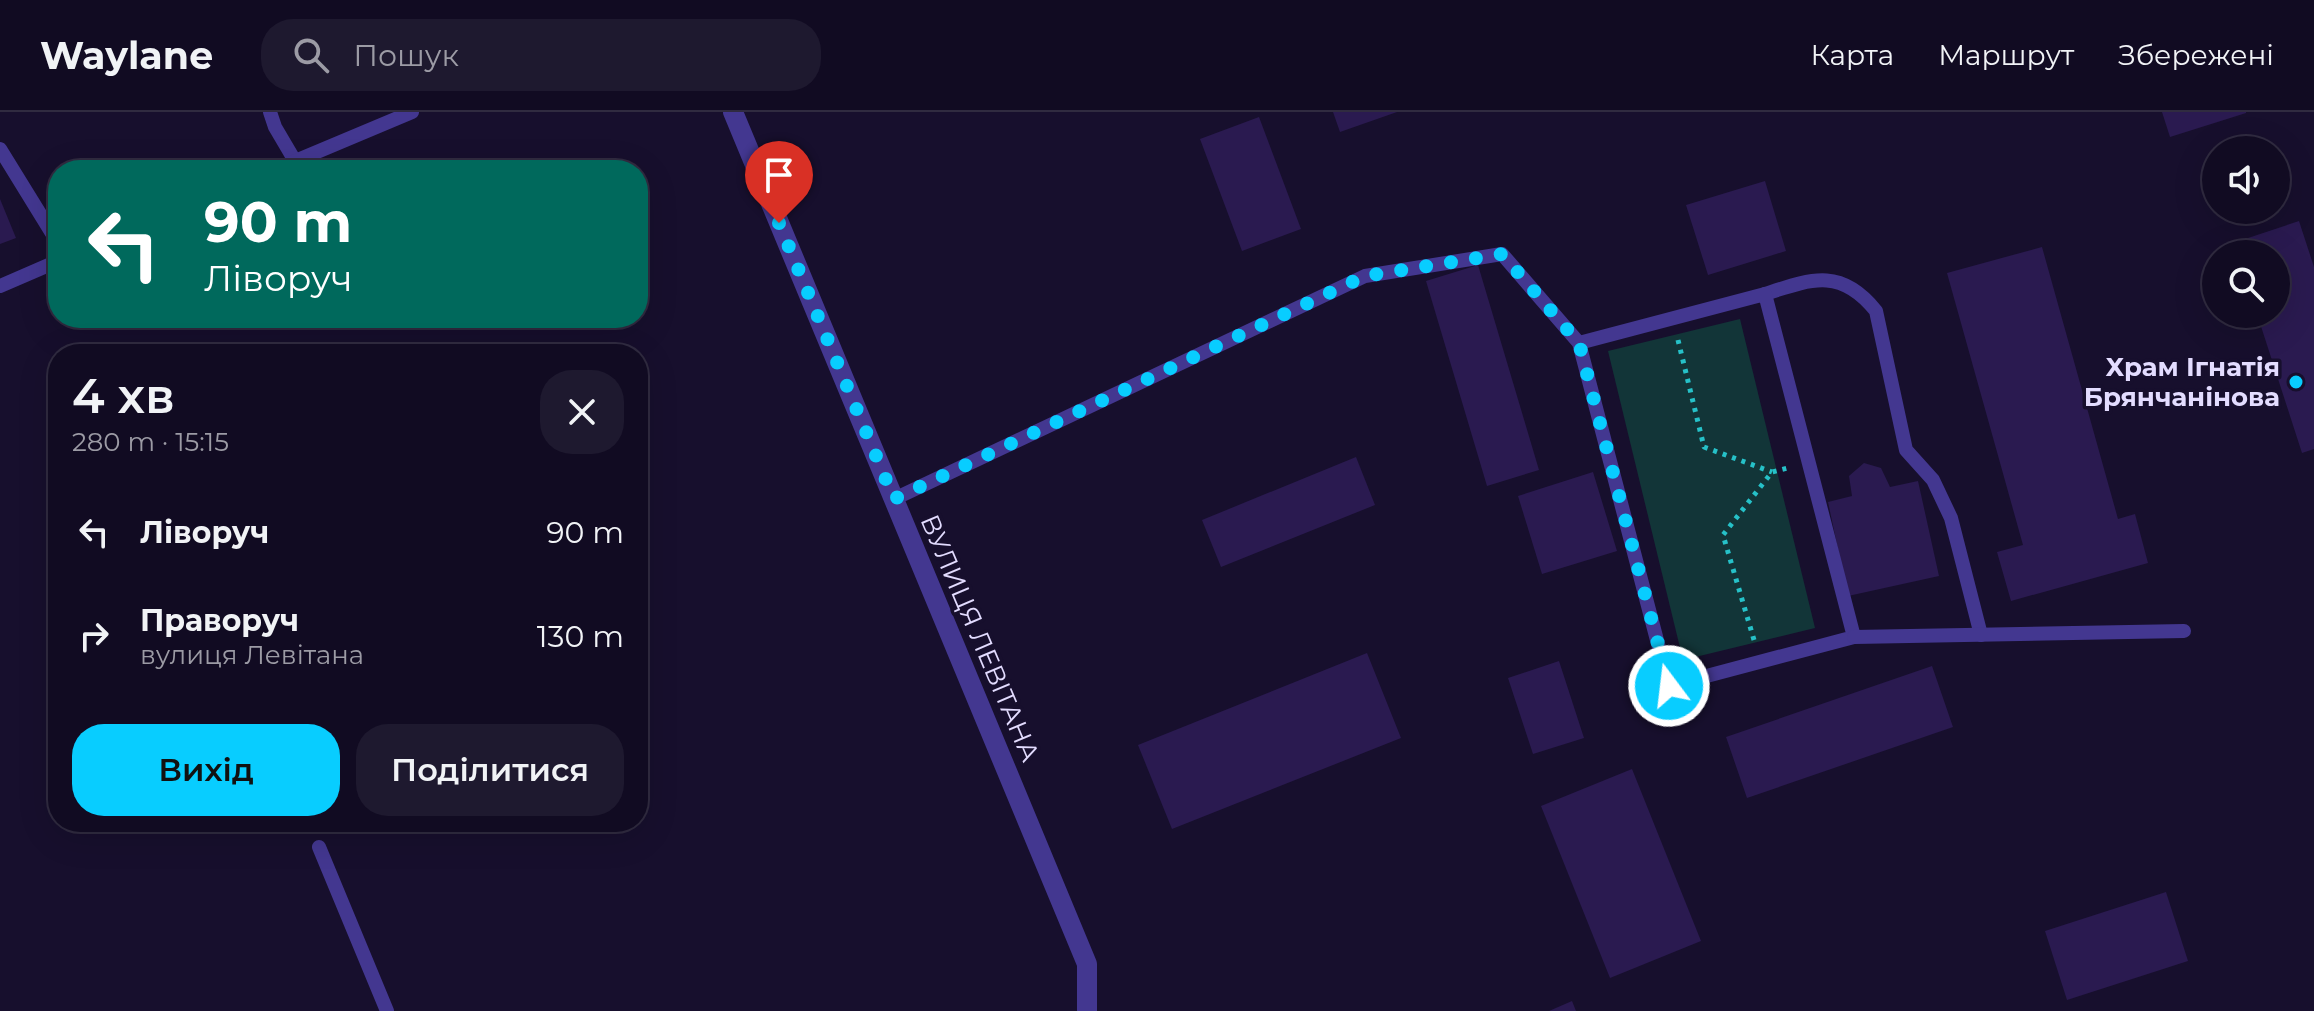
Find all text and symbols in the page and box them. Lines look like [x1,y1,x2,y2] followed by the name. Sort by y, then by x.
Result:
[261,19,821,91] search box
[40,32,213,79] text: Waylane
[289,33,333,77] icon: search
[353,37,459,74] text: Пошук
[1810,38,1894,72] text: Карта
[1938,38,2074,72] text: Маршрут
[2118,38,2274,72] text: Збережені
[2202,136,2290,328] map controls
[2202,136,2290,224] button: sound
[745,141,813,223] pin
[757,153,801,197] icon: arrive
[204,188,352,256] text: 90 m
[72,192,176,296] icon: left
[2202,240,2290,328] button: search
[204,256,353,300] text: Ліворуч
[2084,351,2280,413] place label: Храм Ігнатія Брянчанінова
[72,367,175,425] text: 4 хв
[540,370,624,454] button: close
[2287,373,2305,391] marker: Храм Ігнатія Брянчанінова
[72,426,229,458] text: 280 m · 15:15
[72,510,116,554] icon: left
[914,510,1046,766] street label: ВУЛИЦЯ ЛЕВІТАНА
[140,514,269,551] text: Ліворуч
[546,514,624,551] text: 90 m
[140,602,299,639] text: Праворуч
[72,614,116,658] icon: right
[537,618,624,655] text: 130 m
[140,639,364,671] text: вулиця Левітана
[1627,644,1711,728] position arrow
[72,724,340,816] button: Вихід
[356,724,624,816] button: Поділитися

